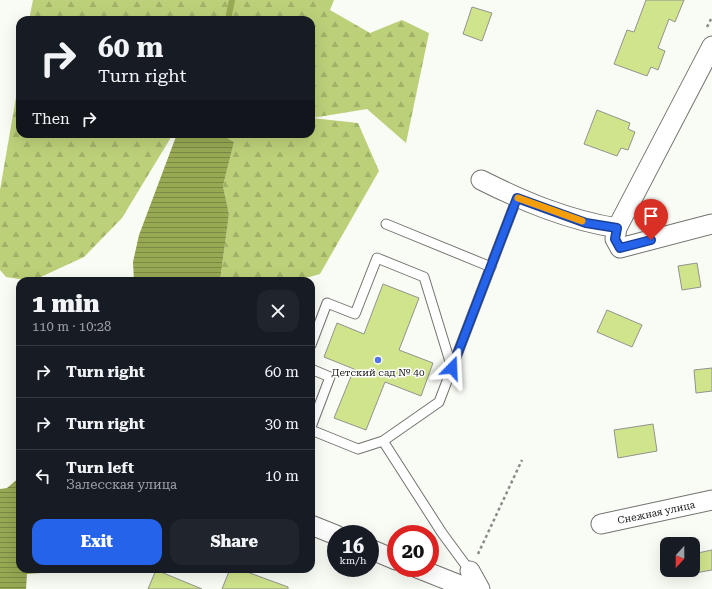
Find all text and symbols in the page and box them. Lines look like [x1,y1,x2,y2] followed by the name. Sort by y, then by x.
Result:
[98,31,163,64] text: 60 m
[32,32,84,84] icon: right
[98,65,186,86] text: Turn right
[78,108,100,130] icon: right
[32,110,70,128] text: Then
[634,199,668,240] pin
[640,205,662,227] icon: arrive
[32,290,99,318] text: 1 min
[257,290,299,332] button: close
[32,319,111,334] text: 110 m · 10:28
[431,347,473,389] position arrow
[373,355,383,365] marker: Детский сад № 40
[32,361,54,383] icon: right
[66,363,145,381] text: Turn right
[265,363,299,381] text: 60 m
[331,367,425,378] place label: Детский сад № 40
[32,413,54,435] icon: right
[66,415,145,433] text: Turn right
[265,415,299,433] text: 30 m
[66,459,134,477] text: Turn left
[32,465,54,487] icon: left
[265,467,299,485] text: 10 m
[66,477,177,492] text: Залесская улица
[616,499,696,526] street label: Снежная улица
[32,519,162,565] button: Exit
[170,519,299,565] button: Share
[387,525,439,577] speed limit sign: 20
[342,534,364,558] text: 16
[660,537,700,577] north arrow
[660,537,700,577] map controls
[340,555,366,566] text: km/h

